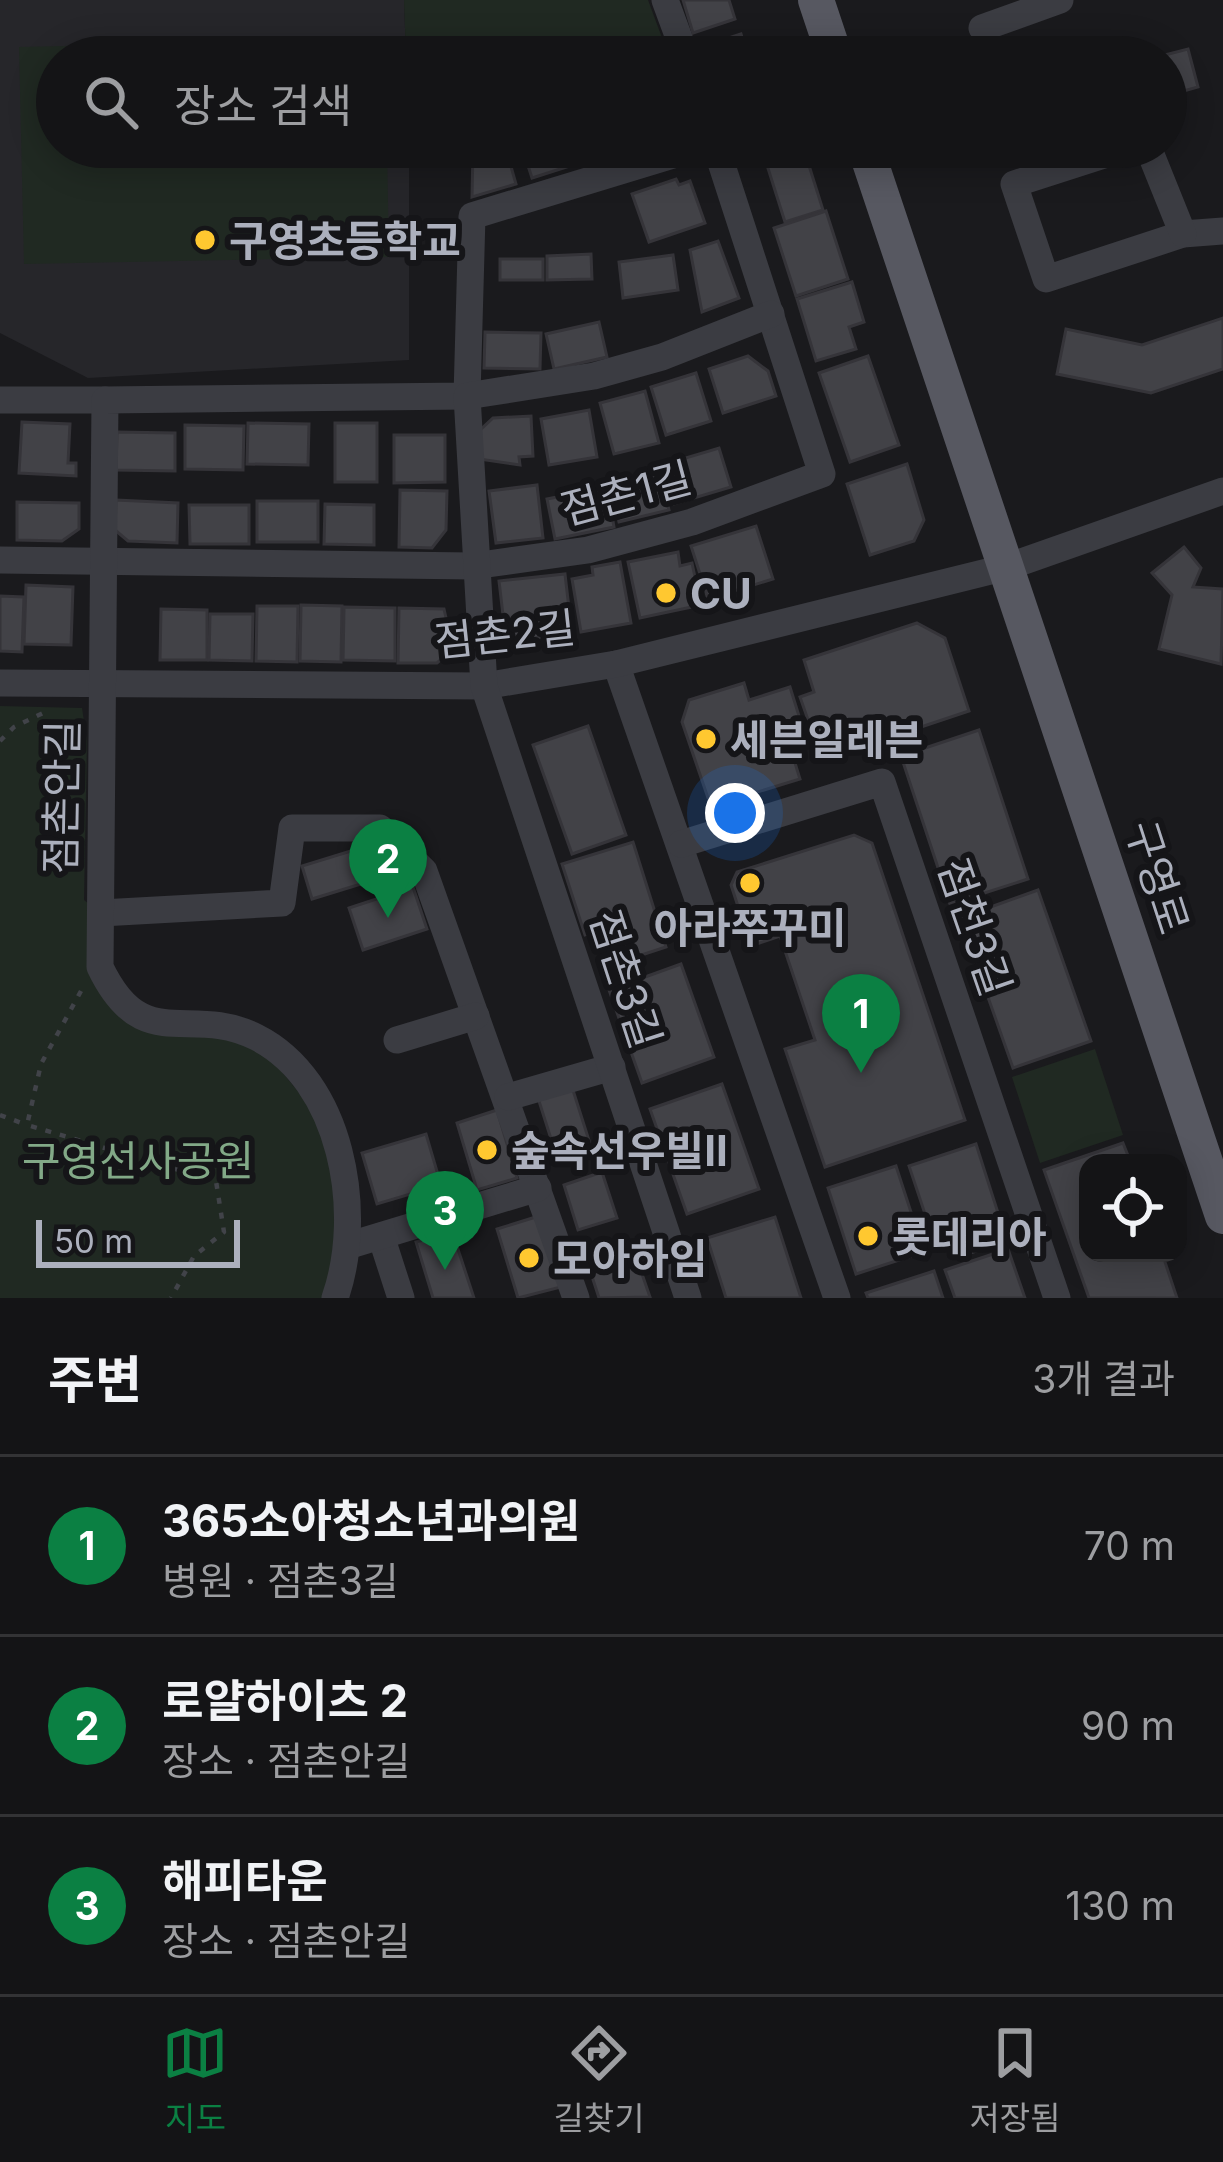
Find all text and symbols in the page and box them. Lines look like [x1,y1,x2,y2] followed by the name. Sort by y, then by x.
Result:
[36,36,1187,168] search box
[78,69,144,135] icon: search
[174,78,352,133] text: 장소 검색
[229,215,461,266] place label: 구영초등학교
[192,227,218,253] marker: 구영초등학교
[555,451,697,535] street label: 점촌1길
[690,568,752,619] place label: CU
[653,580,679,606] marker: CU
[432,601,578,667] street label: 점촌2길
[730,714,923,765] place label: 세븐일레븐
[34,719,88,875] street label: 점촌안길
[693,726,719,752] marker: 세븐일레븐
[705,783,765,843] your location
[1116,814,1200,940] street label: 구영로
[349,819,427,918] pin: 2
[928,852,1022,1002] street label: 점천3길
[737,870,763,896] marker: 아라쭈꾸미
[653,902,847,953] place label: 아라쭈꾸미
[580,904,672,1054] street label: 점촌3길
[822,974,900,1073] pin: 1
[511,1125,728,1176] place label: 숲속선우빌Ⅱ
[22,1135,254,1186] park label: 구영선사공원
[474,1137,500,1163] marker: 숲속선우빌Ⅱ
[1079,1154,1187,1262] map controls
[1079,1154,1187,1262] button: locate
[406,1171,484,1270] pin: 3
[892,1211,1047,1262] place label: 롯데리아
[36,1214,240,1267] scale bar
[54,1221,133,1261] text: 50 m
[855,1223,881,1249] marker: 롯데리아
[553,1233,708,1284] place label: 모아하임
[516,1245,542,1271] marker: 모아하임
[48,1349,142,1410] text: 주변
[1032,1355,1175,1402] text: 3개 결과
[162,1493,580,1548] text: 365소아청소년과의원
[79,1522,95,1569] text: 1
[1084,1522,1175,1569] text: 70 m
[162,1557,399,1604] text: 병원 · 점촌3길
[162,1673,408,1728] text: 로얄하이츠 2
[75,1702,99,1749] text: 2
[1081,1702,1175,1749] text: 90 m
[162,1737,410,1784] text: 장소 · 점촌안길
[162,1853,328,1908] text: 해피타운
[74,1882,100,1929] text: 3
[1065,1882,1175,1929] text: 130 m
[162,1917,410,1964] text: 장소 · 점촌안길
[162,2020,228,2140] tab: 지도
[553,2020,645,2140] tab: 길찾기
[969,2020,1061,2140] tab: 저장됨

